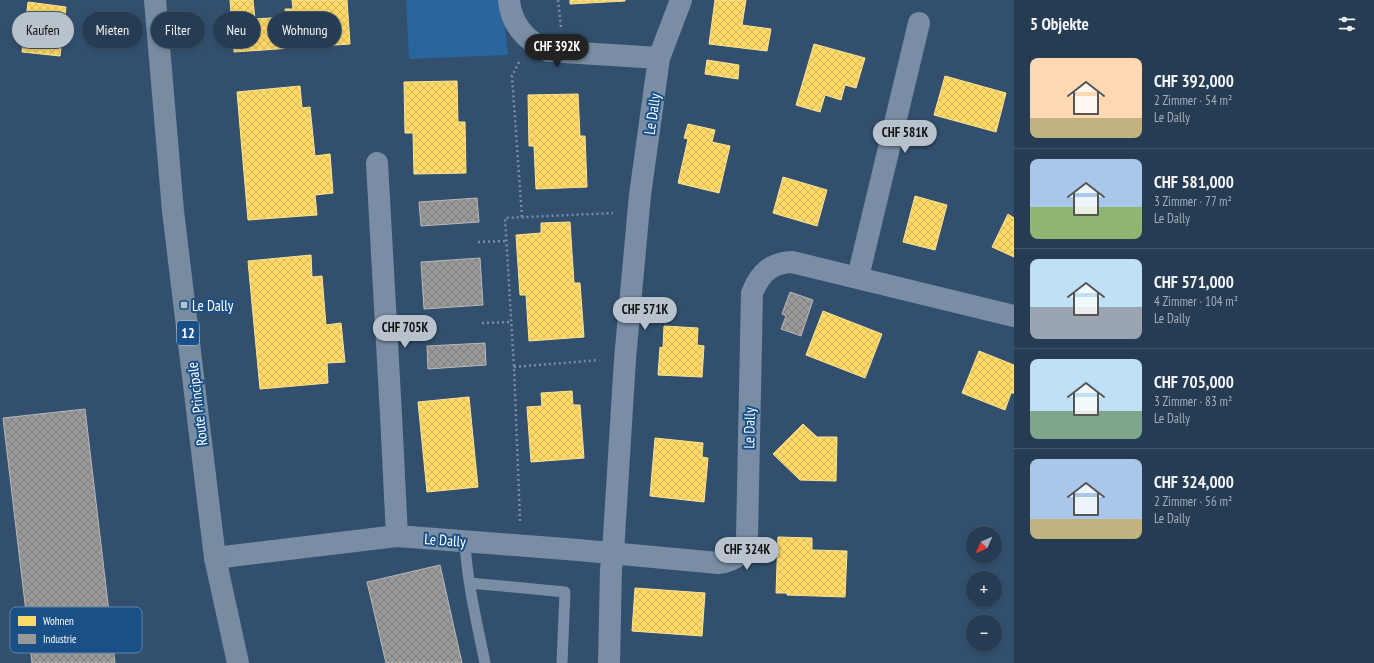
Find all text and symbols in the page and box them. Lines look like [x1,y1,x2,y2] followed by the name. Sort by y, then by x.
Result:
[12,12,74,48] chip: Kaufen
[82,12,143,48] chip: Mieten
[151,12,205,48] chip: Filter
[213,12,260,48] chip: Neu
[268,12,341,48] chip: Wohnung
[1030,13,1089,35] text: 5 Objekte
[1336,13,1358,35] icon: filters
[516,34,598,68] pin: CHF 392K
[534,38,580,55] text: CHF 392K
[1154,70,1234,92] text: CHF 392,000
[1062,74,1110,122] icon: home
[640,92,664,136] street label: Le Dally
[1154,92,1232,109] text: 2 Zimmer · 54 m²
[1154,109,1190,126] text: Le Dally
[864,120,946,154] pin: CHF 581K
[882,124,928,141] text: CHF 581K
[1154,171,1234,193] text: CHF 581,000
[1062,175,1110,223] icon: home
[1154,193,1232,210] text: 3 Zimmer · 77 m²
[1154,210,1190,227] text: Le Dally
[1154,271,1234,293] text: CHF 571,000
[1062,275,1110,323] icon: home
[1154,293,1238,310] text: 4 Zimmer · 104 m²
[192,296,234,315] place label: Le Dally
[604,297,686,331] pin: CHF 571K
[179,300,189,310] marker: Le Dally
[622,301,668,318] text: CHF 571K
[1154,310,1190,327] text: Le Dally
[364,315,446,349] pin: CHF 705K
[382,319,428,336] text: CHF 705K
[177,321,199,345] road number: 12
[182,361,212,447] street label: Route Principale
[1154,371,1234,393] text: CHF 705,000
[1062,375,1110,423] icon: home
[1154,393,1232,410] text: 3 Zimmer · 83 m²
[739,407,759,449] street label: Le Dally
[1154,410,1190,427] text: Le Dally
[1154,471,1234,493] text: CHF 324,000
[1062,475,1110,523] icon: home
[1154,493,1232,510] text: 2 Zimmer · 56 m²
[1154,510,1190,527] text: Le Dally
[966,527,1002,563] north arrow
[966,527,1002,651] map controls
[424,529,467,551] street label: Le Dally
[706,537,788,571] pin: CHF 324K
[724,541,770,558] text: CHF 324K
[966,571,1002,607] button: +
[10,607,142,653] legend
[43,614,74,628] text: Wohnen
[966,615,1002,651] button: −
[43,632,77,646] text: Industrie

